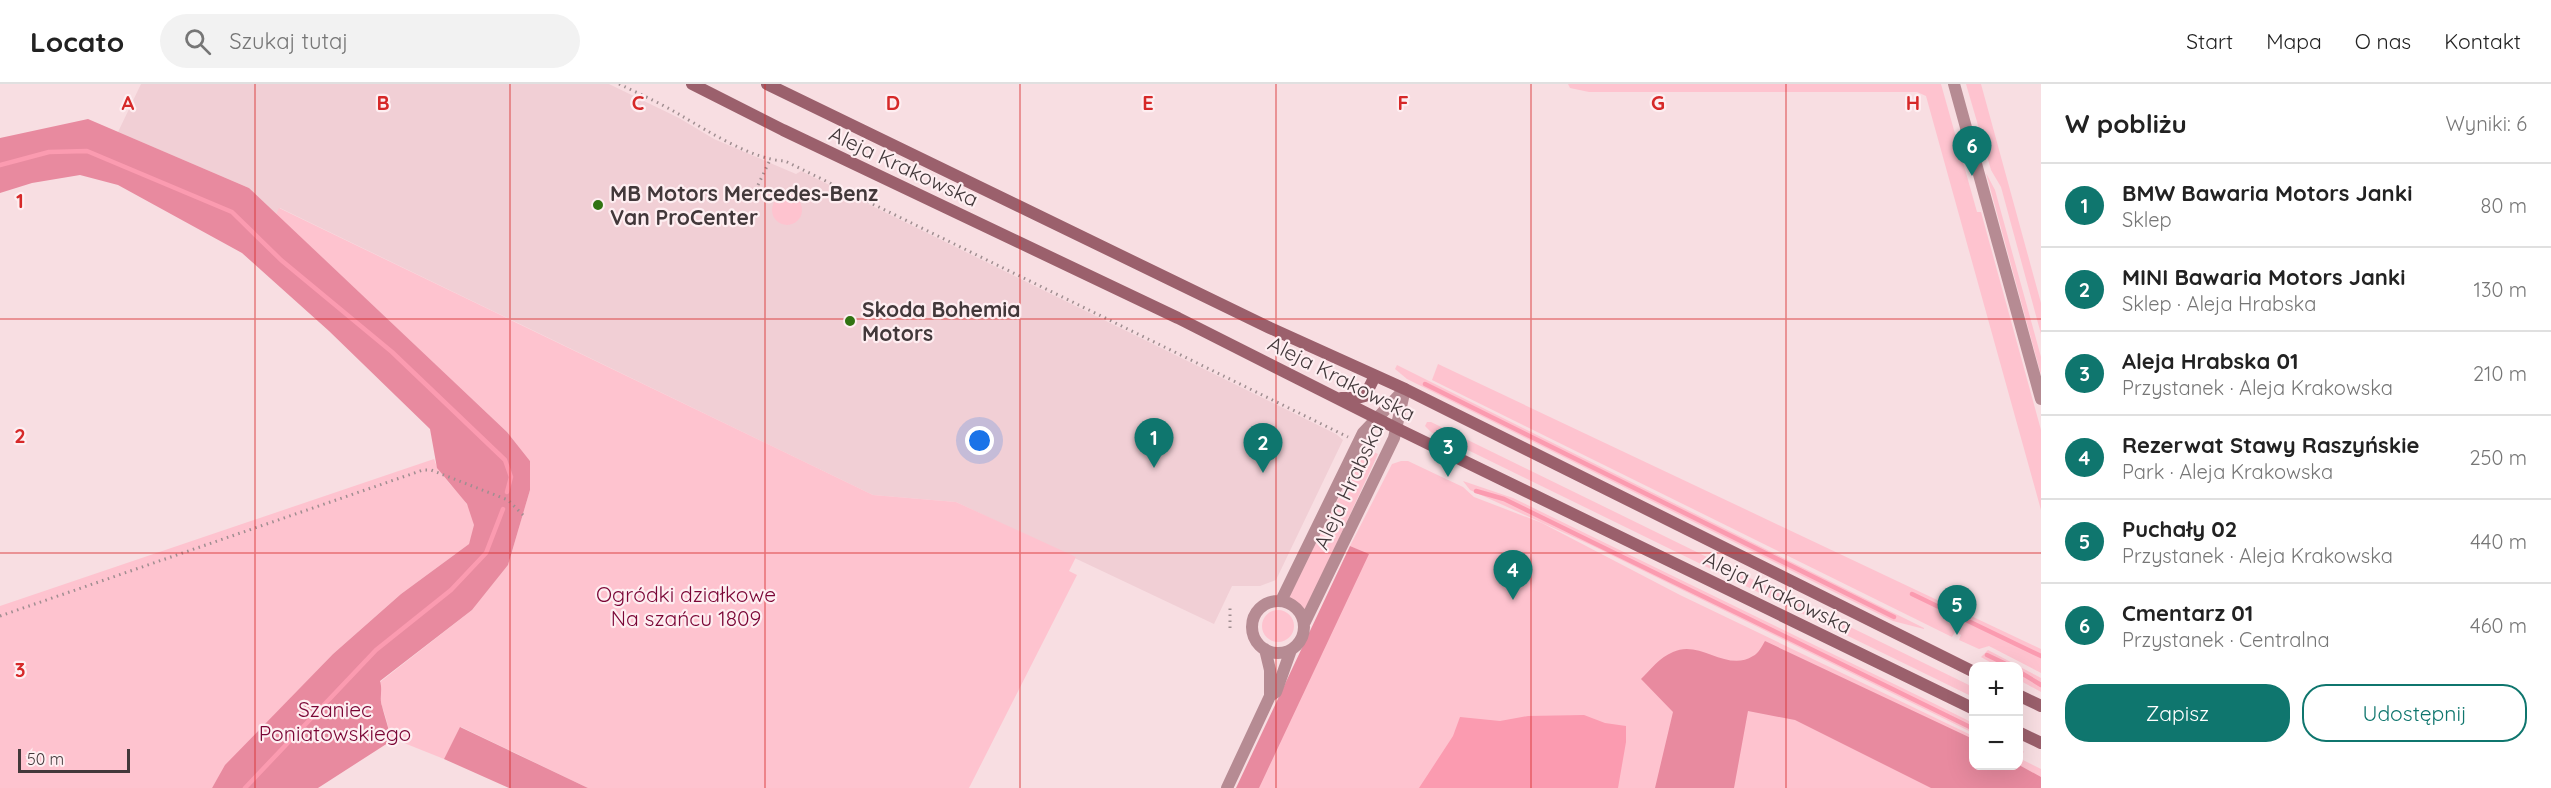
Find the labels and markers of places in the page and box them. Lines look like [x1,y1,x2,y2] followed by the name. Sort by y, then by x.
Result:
[1952,126,1992,176] pin: 6
[610,180,878,230] place label: MB Motors Mercedes-Benz Van ProCenter
[591,198,605,212] marker: MB Motors Mercedes-Benz Van ProCenter
[862,296,1020,346] place label: Skoda Bohemia Motors
[843,314,857,328] marker: Skoda Bohemia Motors
[1134,418,1174,468] pin: 1
[1244,424,1282,473] pin: 2
[1428,428,1468,477] pin: 3
[1494,550,1532,600] pin: 4
[1938,586,1976,635] pin: 5

